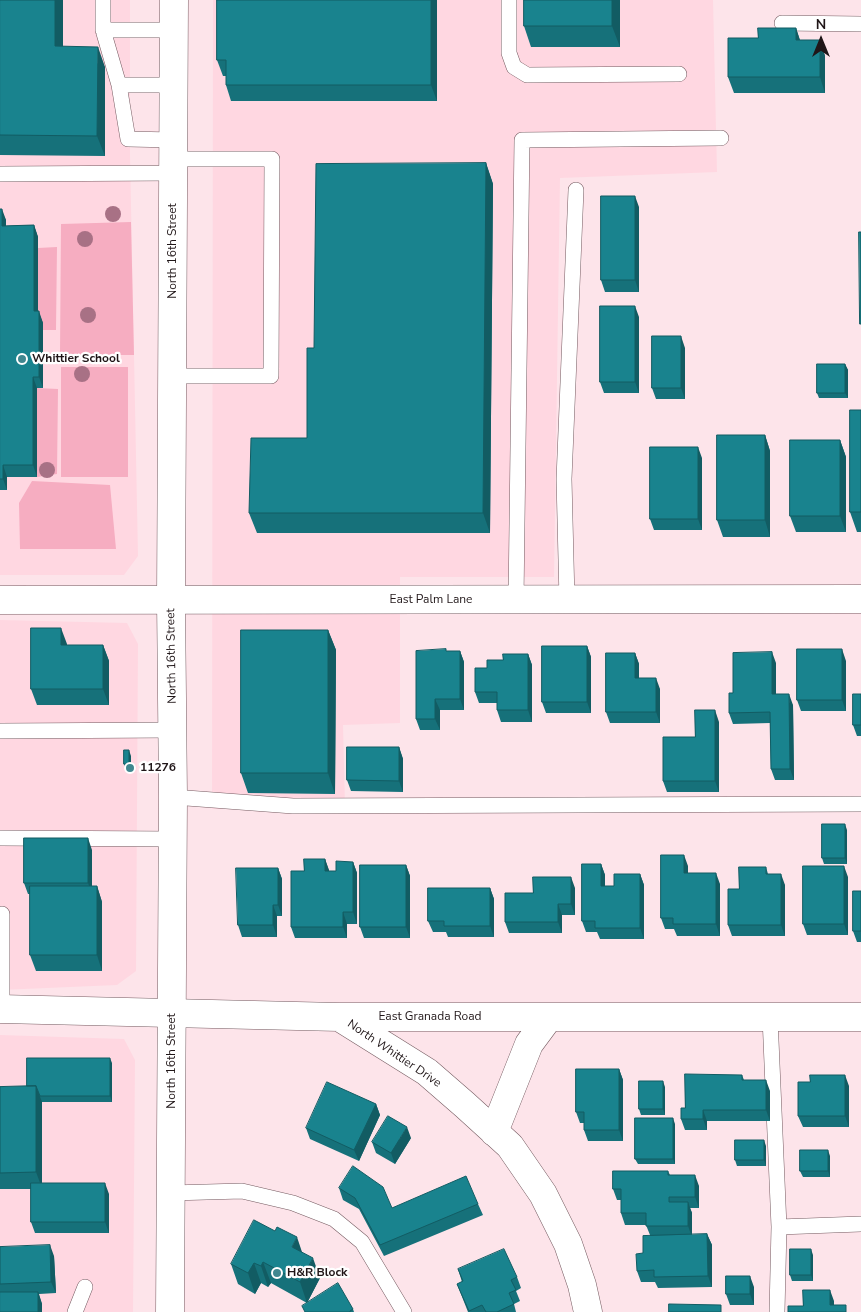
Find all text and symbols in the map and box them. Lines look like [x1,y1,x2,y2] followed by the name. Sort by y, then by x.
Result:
[796,15,846,65] north arrow
[816,15,826,34] text: N
[166,203,180,299] street label: North 16th Street
[32,352,120,366] place label: Whittier School
[16,353,28,365] marker: Whittier School
[390,593,472,607] street label: East Palm Lane
[164,608,180,704] street label: North 16th Street
[140,761,176,775] place label: 11276
[124,762,136,774] marker: 11276
[378,1010,482,1024] street label: East Granada Road
[165,1013,179,1109] street label: North 16th Street
[344,1017,444,1091] street label: North Whittier Drive
[287,1266,347,1280] place label: H&R Block
[271,1267,283,1279] marker: H&R Block

